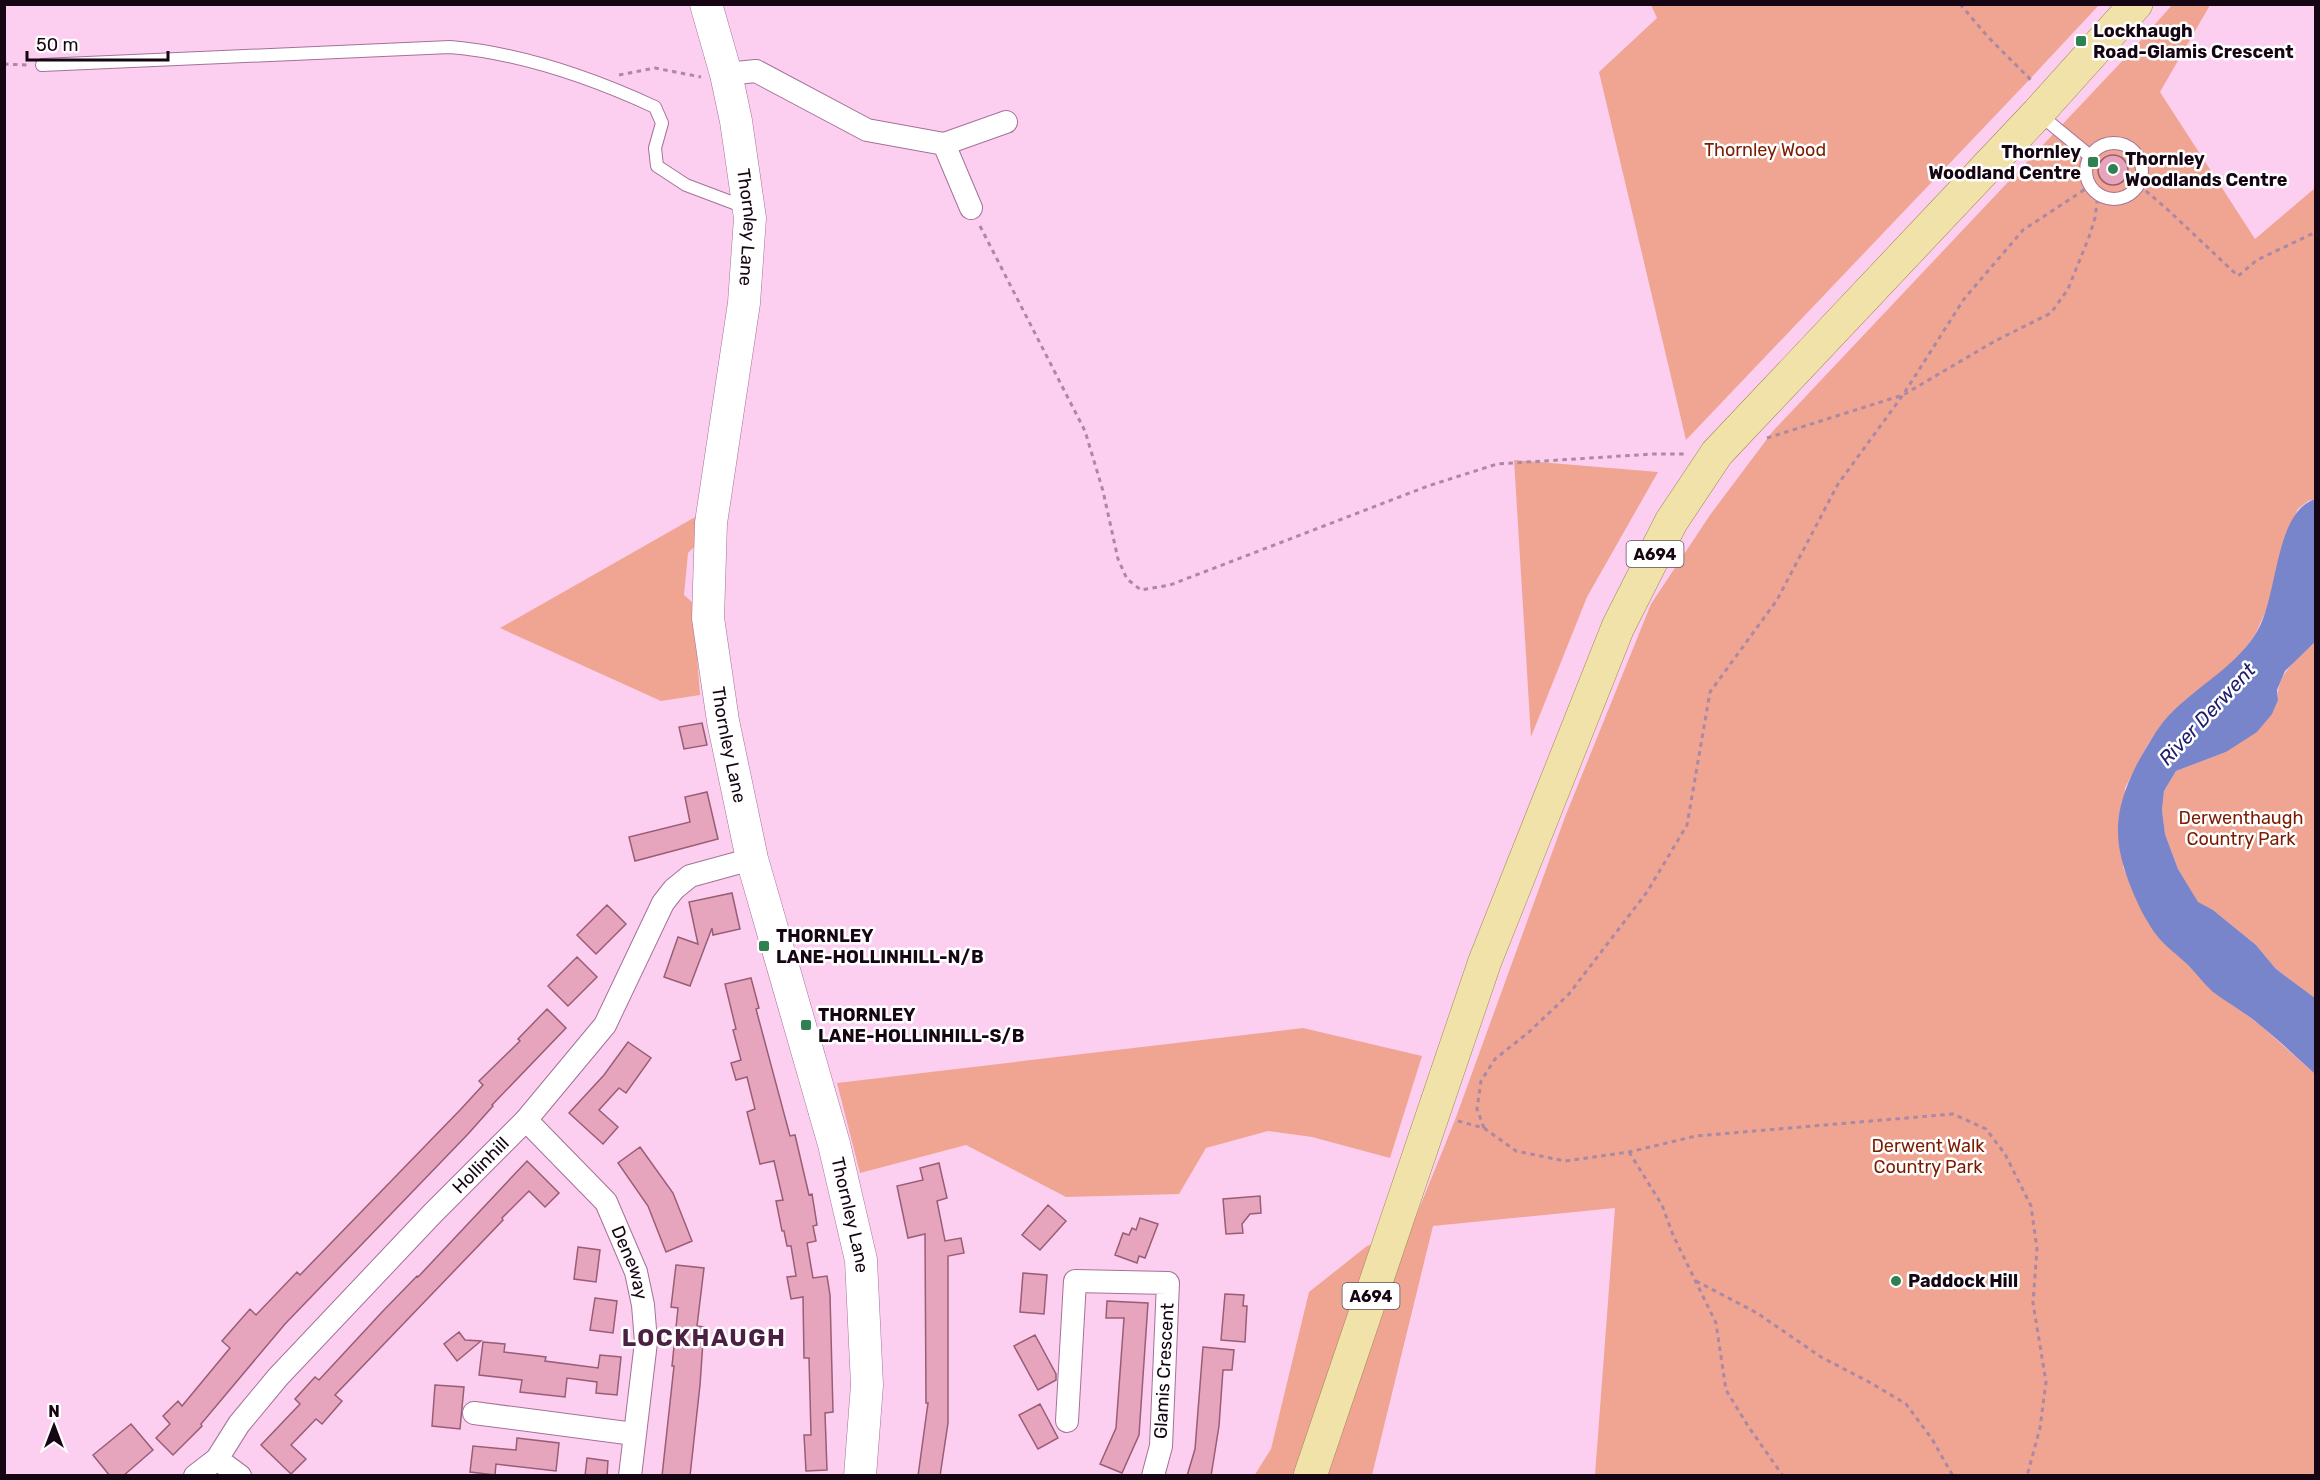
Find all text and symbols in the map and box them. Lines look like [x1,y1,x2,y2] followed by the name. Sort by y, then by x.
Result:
[2093,20,2294,63] place label: Lockhaugh Road-Glamis Crescent
[27,24,168,62] scale bar
[36,34,79,56] text: 50 m
[2074,34,2088,48] marker: Lockhaugh Road-Glamis Crescent
[1704,139,1826,161] park label: Thornley Wood
[1928,141,2081,184] place label: Thornley Woodland Centre
[2125,148,2288,191] place label: Thornley Woodlands Centre
[2086,155,2100,169] marker: Thornley Woodland Centre
[2106,162,2120,176] marker: Thornley Woodlands Centre
[732,167,761,287] street label: Thornley Lane
[1626,541,1684,567] road number: A694
[2153,658,2261,770] water label: River Derwent
[707,685,751,805] street label: Thornley Lane
[2179,807,2303,850] park label: Derwenthaugh Country Park
[776,925,984,968] place label: THORNLEY LANE-HOLLINHILL-N/B
[757,939,771,953] marker: THORNLEY LANE-HOLLINHILL-N/B
[818,1004,1024,1047] place label: THORNLEY LANE-HOLLINHILL-S/B
[799,1018,813,1032] marker: THORNLEY LANE-HOLLINHILL-S/B
[448,1132,514,1198] street label: Hollinhill
[1871,1135,1985,1178] park label: Derwent Walk Country Park
[826,1155,873,1273] street label: Thornley Lane
[606,1222,653,1302] street label: Deneway
[1908,1270,2018,1292] place label: Paddock Hill
[1889,1274,1903,1288] marker: Paddock Hill
[1342,1283,1400,1309] road number: A694
[1149,1302,1179,1440] street label: Glamis Crescent
[622,1324,786,1352] district label: LOCKHAUGH
[24,1396,84,1456] north arrow
[48,1402,60,1421] text: N

